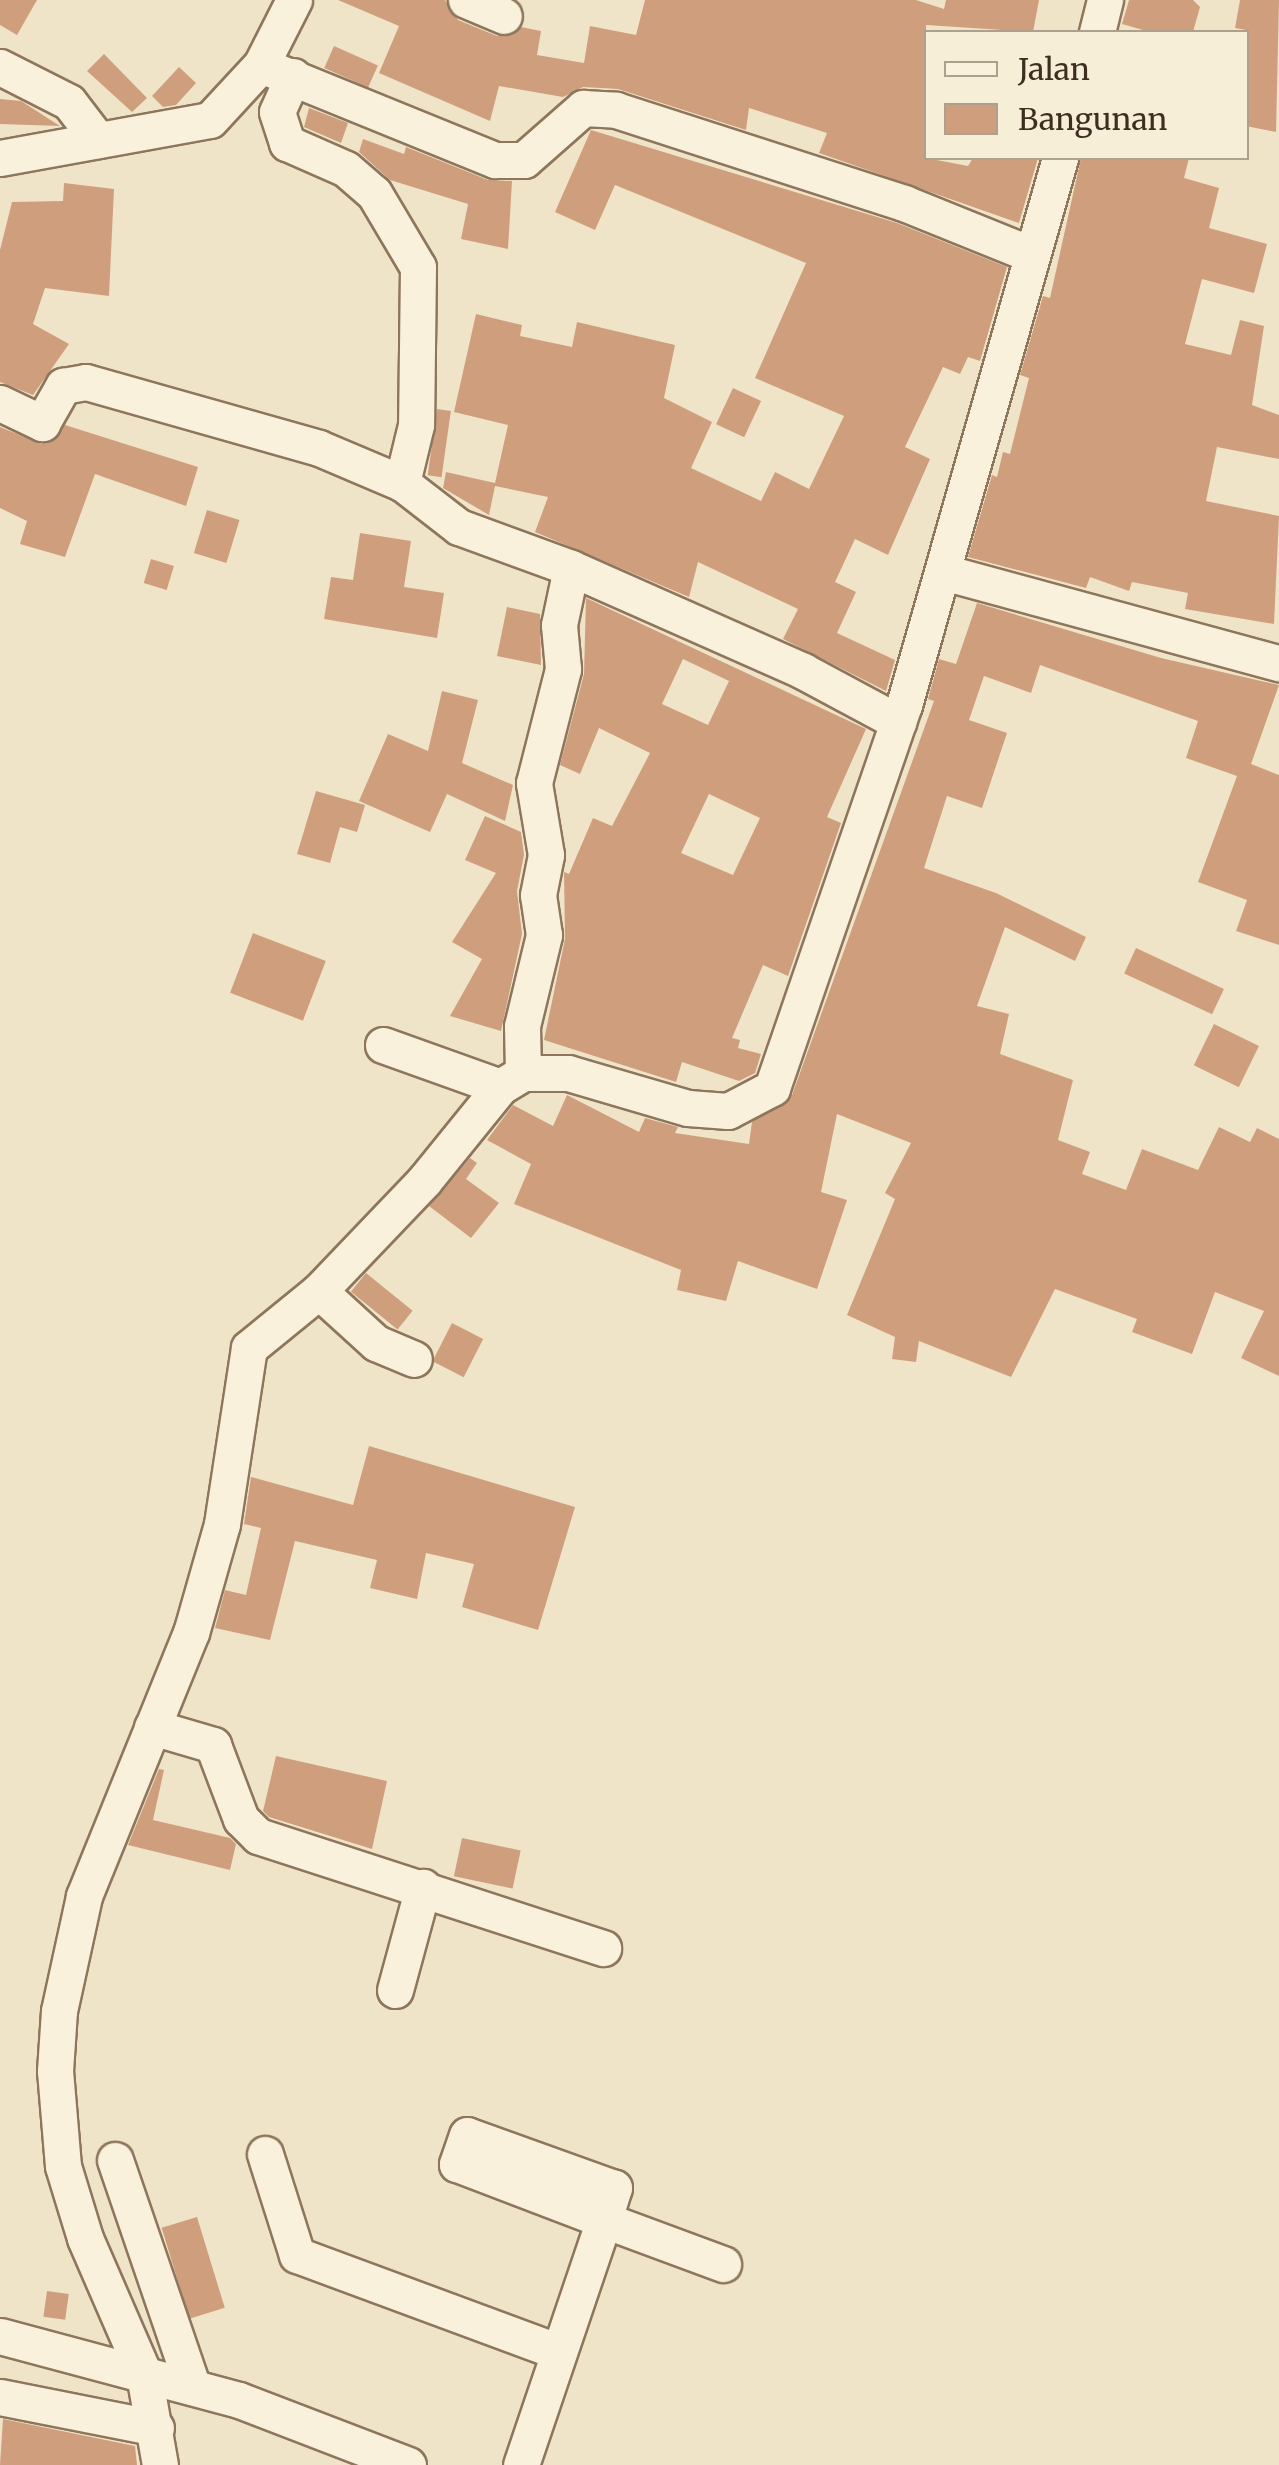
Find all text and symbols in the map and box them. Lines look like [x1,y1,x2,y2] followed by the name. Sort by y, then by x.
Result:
[924,30,1249,160] legend
[1018,50,1090,88] text: Jalan
[1018,100,1167,138] text: Bangunan

